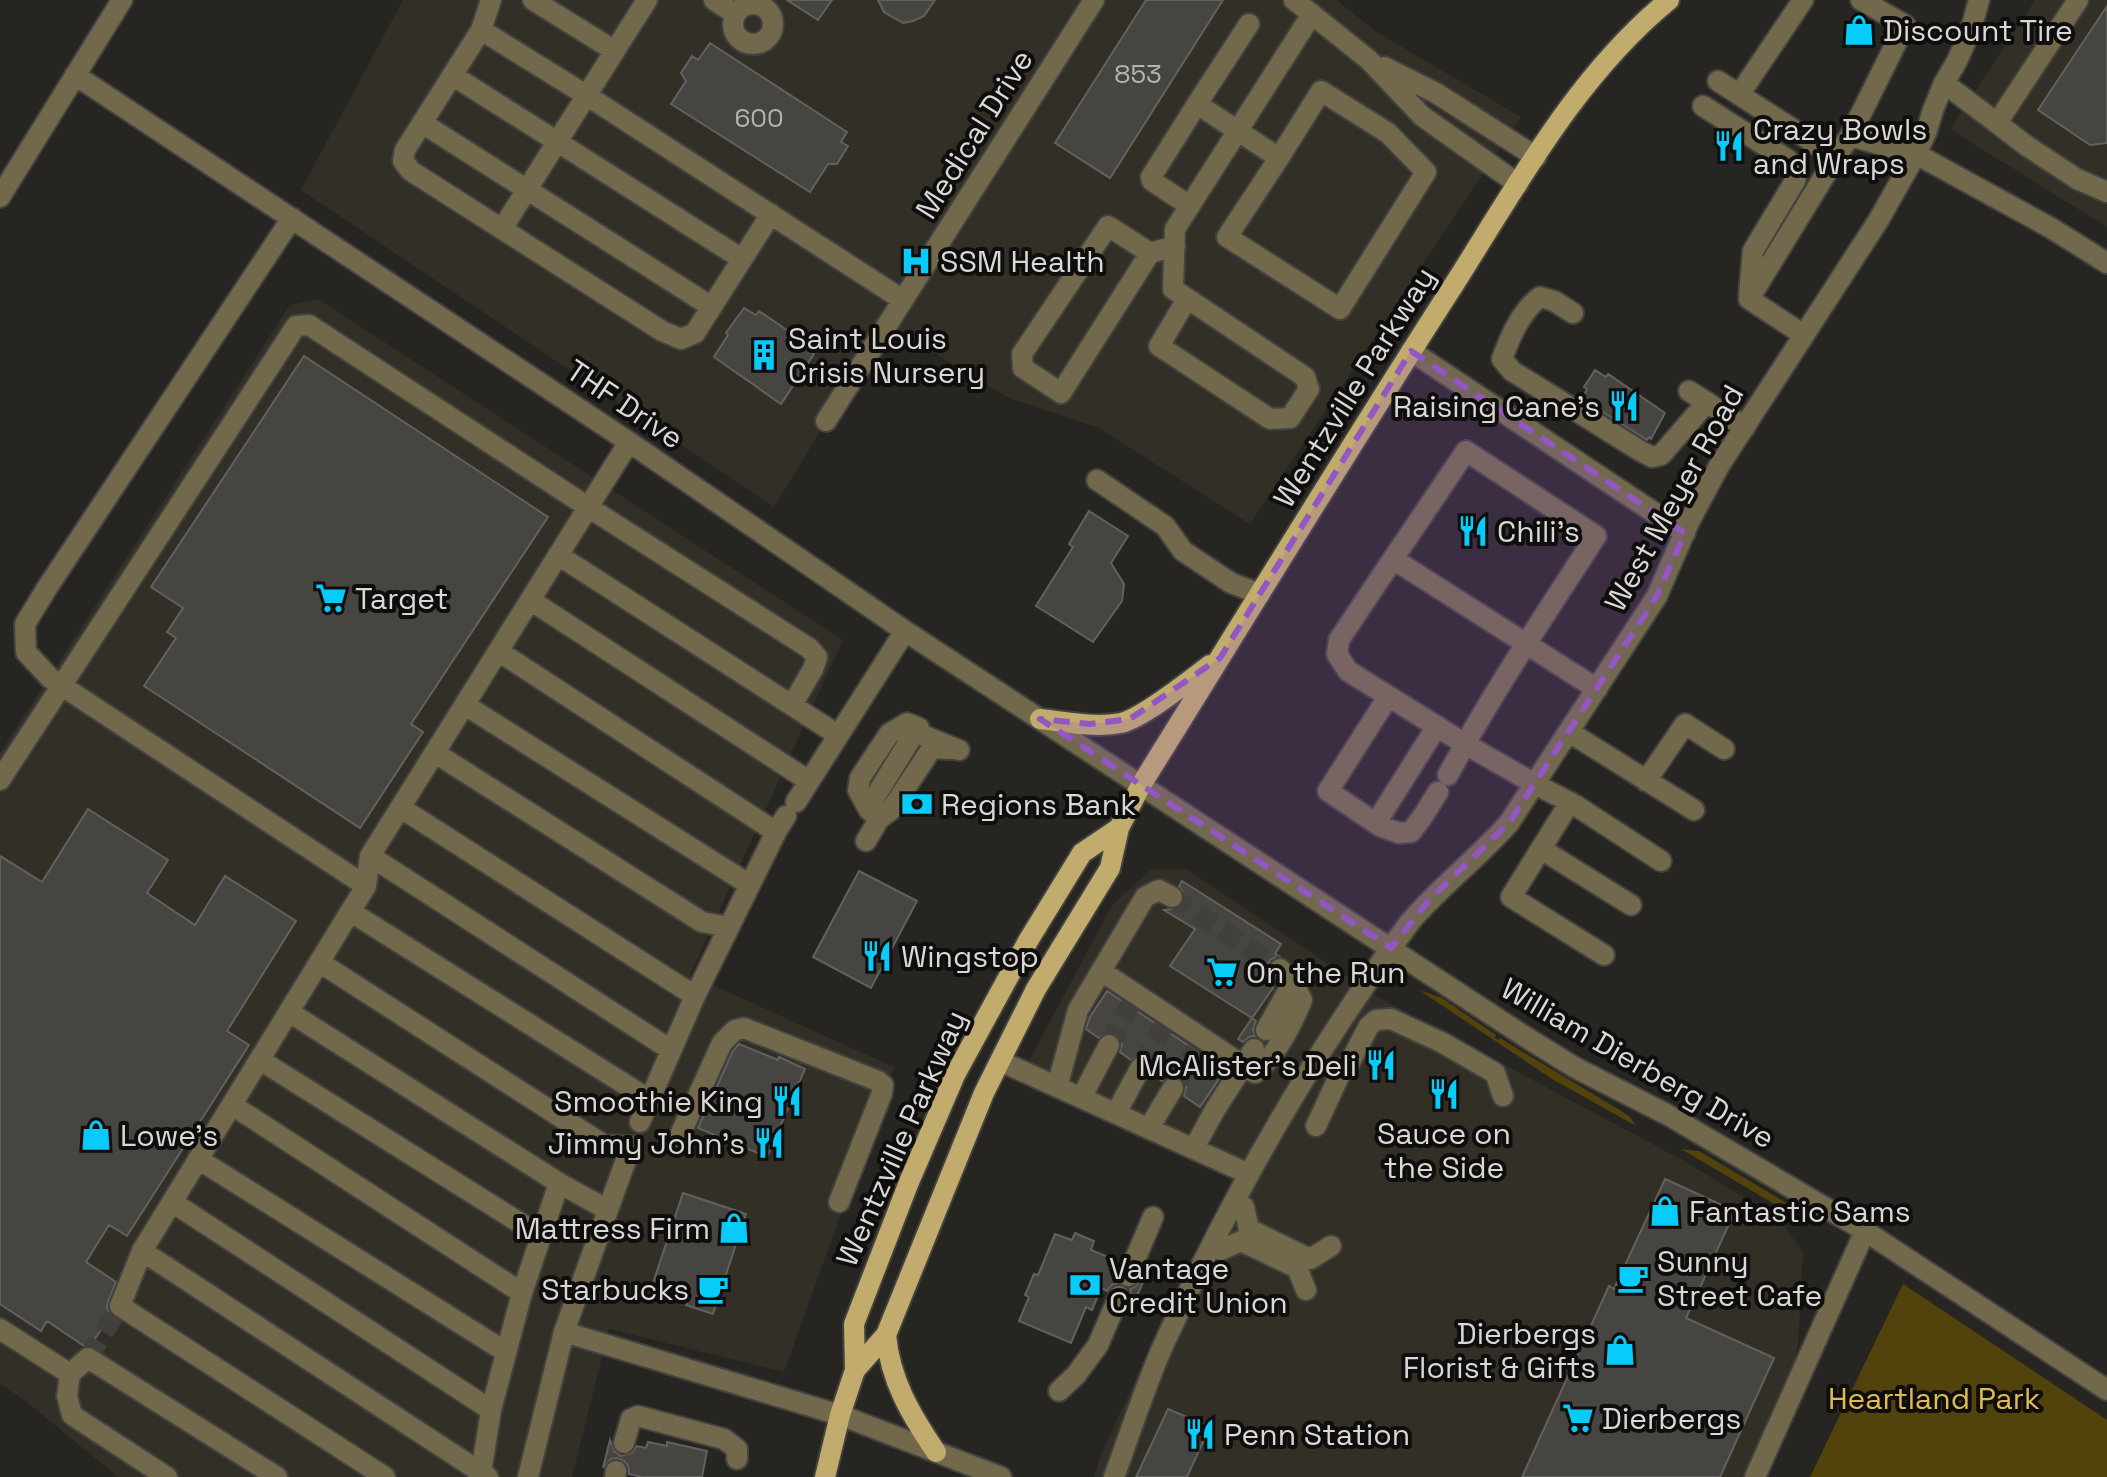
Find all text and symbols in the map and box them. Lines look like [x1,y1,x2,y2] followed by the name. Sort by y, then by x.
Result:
[1883,11,2073,50] place label: Discount Tire
[1842,13,1876,47] shop icon: Discount Tire
[906,42,1042,226] street label: Medical Drive
[1114,57,1162,91] house number: 853
[734,101,784,135] house number: 600
[1753,110,1927,183] place label: Crazy Bowls and Wraps
[1712,129,1746,163] restaurant icon: Crazy Bowls and Wraps
[940,242,1105,281] place label: SSM Health
[899,244,933,278] hospital icon: SSM Health
[1264,260,1444,514] street label: Wentzville Parkway
[788,319,985,392] place label: Saint Louis Crisis Nursery
[747,338,781,372] building icon: Saint Louis Crisis Nursery
[559,351,691,457] street label: THF Drive
[1596,378,1752,618] street label: West Meyer Road
[1393,387,1600,426] place label: Raising Cane's
[1607,389,1641,423] restaurant icon: Raising Cane's
[1497,512,1580,551] place label: Chili's
[1456,514,1490,548] restaurant icon: Chili's
[355,579,448,618] place label: Target
[314,581,348,615] supermarket icon: Target
[941,785,1136,824] place label: Regions Bank
[900,787,934,821] bank icon: Regions Bank
[901,937,1039,976] place label: Wingstop
[860,939,894,973] restaurant icon: Wingstop
[1246,953,1406,992] place label: On the Run
[1205,955,1239,989] supermarket icon: On the Run
[1494,969,1782,1157] street label: William Dierberg Drive
[827,1004,975,1272] street label: Wentzville Parkway
[1138,1046,1357,1085] place label: McAlister's Deli
[1364,1048,1398,1082] restaurant icon: McAlister's Deli
[1427,1077,1461,1111] restaurant icon: Sauce on the Side
[554,1082,763,1121] place label: Smoothie King
[770,1084,804,1118] restaurant icon: Smoothie King
[1377,1114,1511,1187] place label: Sauce on the Side
[120,1116,218,1155] place label: Lowe's
[79,1118,113,1152] shop icon: Lowe's
[548,1124,745,1163] place label: Jimmy John's
[752,1126,786,1160] restaurant icon: Jimmy John's
[1689,1192,1911,1231] place label: Fantastic Sams
[1648,1194,1682,1228] shop icon: Fantastic Sams
[515,1209,710,1248] place label: Mattress Firm
[717,1211,751,1245] shop icon: Mattress Firm
[1657,1242,1822,1315] place label: Sunny Street Cafe
[1109,1249,1288,1322] place label: Vantage Credit Union
[1616,1261,1650,1295] cafe icon: Sunny Street Cafe
[1068,1268,1102,1302] bank icon: Vantage Credit Union
[541,1270,689,1309] place label: Starbucks
[696,1272,730,1306] cafe icon: Starbucks
[1403,1314,1596,1387] place label: Dierbergs Florist & Gifts
[1603,1333,1637,1367] shop icon: Dierbergs Florist & Gifts
[1828,1379,2040,1418] park label: Heartland Park
[1602,1399,1741,1438] place label: Dierbergs
[1561,1401,1595,1435] supermarket icon: Dierbergs
[1224,1415,1410,1454] place label: Penn Station
[1183,1417,1217,1451] restaurant icon: Penn Station

